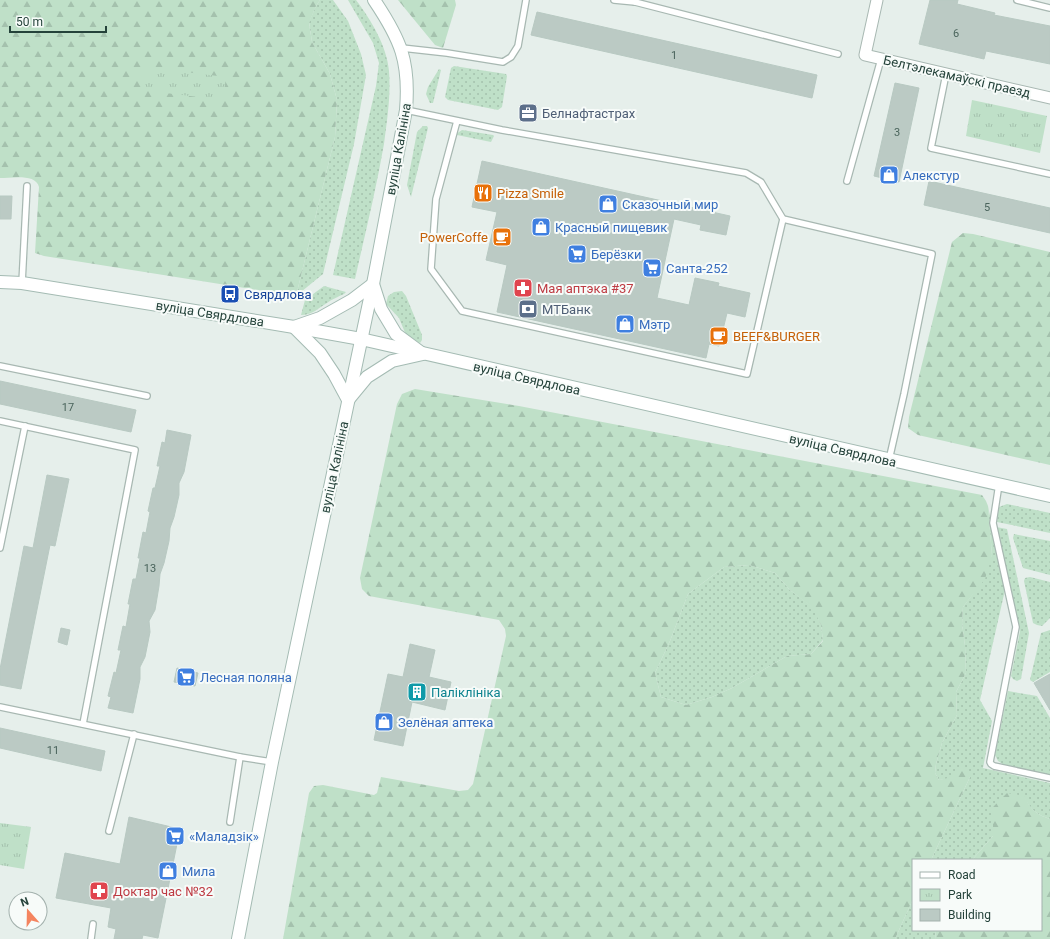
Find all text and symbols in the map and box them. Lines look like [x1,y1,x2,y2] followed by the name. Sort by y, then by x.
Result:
[10,8,106,34] scale bar
[16,15,43,29] text: 50 m
[953,27,959,40] house number: 6
[671,49,677,62] house number: 1
[882,52,1032,101] street label: Белтэлекамаўскі праезд
[383,102,414,196] street label: вуліца Калініна
[517,102,539,124] office icon: Белнафтастрах
[542,106,636,121] place label: Белнафтастрах
[894,126,900,139] house number: 3
[878,164,900,186] shop icon: Алекстур
[903,168,960,183] place label: Алекстур
[472,182,494,204] restaurant icon: Pizza Smile
[497,186,564,201] place label: Pizza Smile
[597,193,619,215] shop icon: Сказочный мир
[622,197,718,212] place label: Сказочный мир
[984,201,990,214] house number: 5
[530,216,552,238] shop icon: Красный пищевик
[555,220,667,235] place label: Красный пищевик
[491,226,513,248] cafe icon: PowerCoffe
[420,230,488,245] place label: PowerCoffe
[566,243,588,265] supermarket icon: Берёзки
[591,247,641,262] place label: Берёзки
[641,257,663,279] supermarket icon: Санта-252
[666,261,728,276] place label: Санта-252
[512,277,534,299] pharmacy icon: Мая аптэка #37
[537,281,634,296] place label: Мая аптэка #37
[219,283,241,305] bus stop icon: Свярдлова
[244,287,312,302] place label: Свярдлова
[155,298,265,329] street label: вуліца Свярдлова
[517,298,539,320] bank icon: МТБанк
[542,302,591,317] place label: МТБанк
[614,313,636,335] shop icon: Мэтр
[639,317,670,332] place label: Мэтр
[708,325,730,347] cafe icon: BEEF&BURGER
[733,329,820,344] place label: BEEF&BURGER
[472,359,582,398] street label: вуліца Свярдлова
[62,401,74,414] house number: 17
[317,420,352,514] street label: вуліца Калініна
[788,431,898,470] street label: вуліца Свярдлова
[144,562,156,575] house number: 13
[175,666,197,688] supermarket icon: Лесная поляна
[200,670,292,685] place label: Лесная поляна
[406,681,428,703] building icon: Паліклініка
[431,685,500,700] place label: Паліклініка
[373,711,395,733] shop icon: Зелёная аптека
[398,715,493,730] place label: Зелёная аптека
[47,744,59,757] house number: 11
[164,825,186,847] supermarket icon: «Маладзік»
[189,829,259,844] place label: «Маладзік»
[912,859,1042,931] legend
[157,860,179,882] shop icon: Мила
[182,864,215,879] place label: Мила
[948,868,976,882] text: Road
[88,880,110,902] pharmacy icon: Доктар час №32
[113,884,213,899] place label: Доктар час №32
[948,888,973,902] text: Park
[8,891,48,931] north arrow
[19,895,31,910] text: N
[948,908,991,922] text: Building

